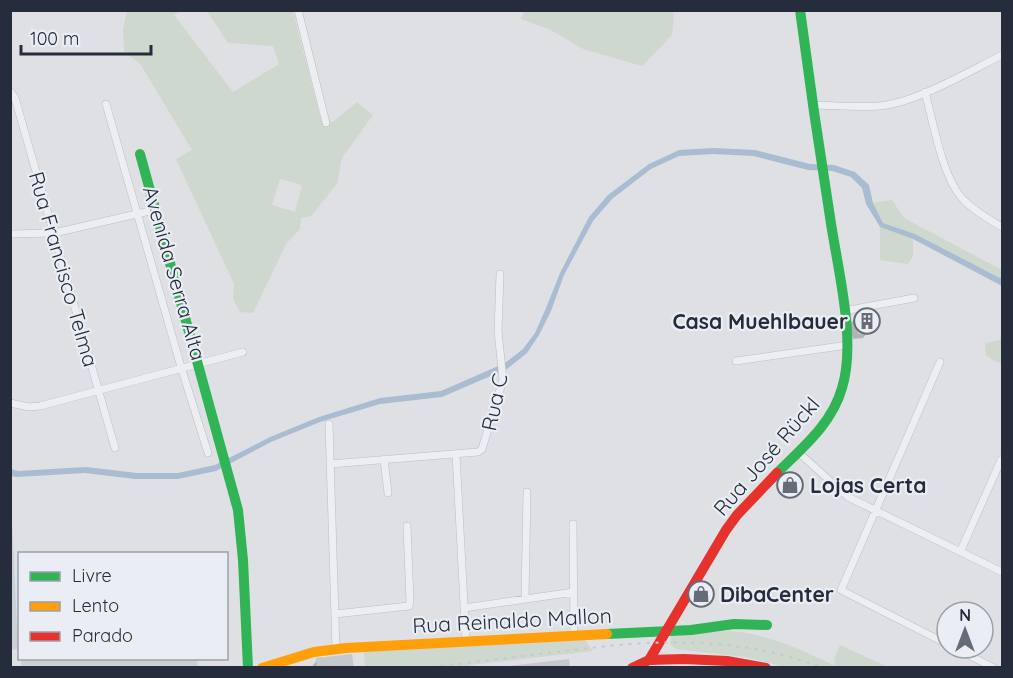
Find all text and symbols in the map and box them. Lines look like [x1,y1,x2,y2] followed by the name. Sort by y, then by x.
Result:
[21,18,152,56] scale bar
[30,27,79,50] text: 100 m
[24,168,104,370] street label: Rua Francisco Telma
[138,183,212,363] street label: Avenida Serra Alta
[852,306,882,336] building icon: Casa Muehlbauer
[672,308,848,334] place label: Casa Muehlbauer
[475,371,513,433] street label: Rua C
[707,391,825,521] street label: Rua José Rückl
[775,470,805,500] shop icon: Lojas Certa
[810,472,926,498] place label: Lojas Certa
[18,552,228,660] legend
[72,564,112,587] text: Livre
[686,579,716,609] shop icon: DibaCenter
[720,581,834,607] place label: DibaCenter
[72,594,119,617] text: Lento
[935,600,995,660] north arrow
[412,602,612,638] street label: Rua Reinaldo Mallon
[959,605,971,625] text: N
[72,624,133,647] text: Parado

